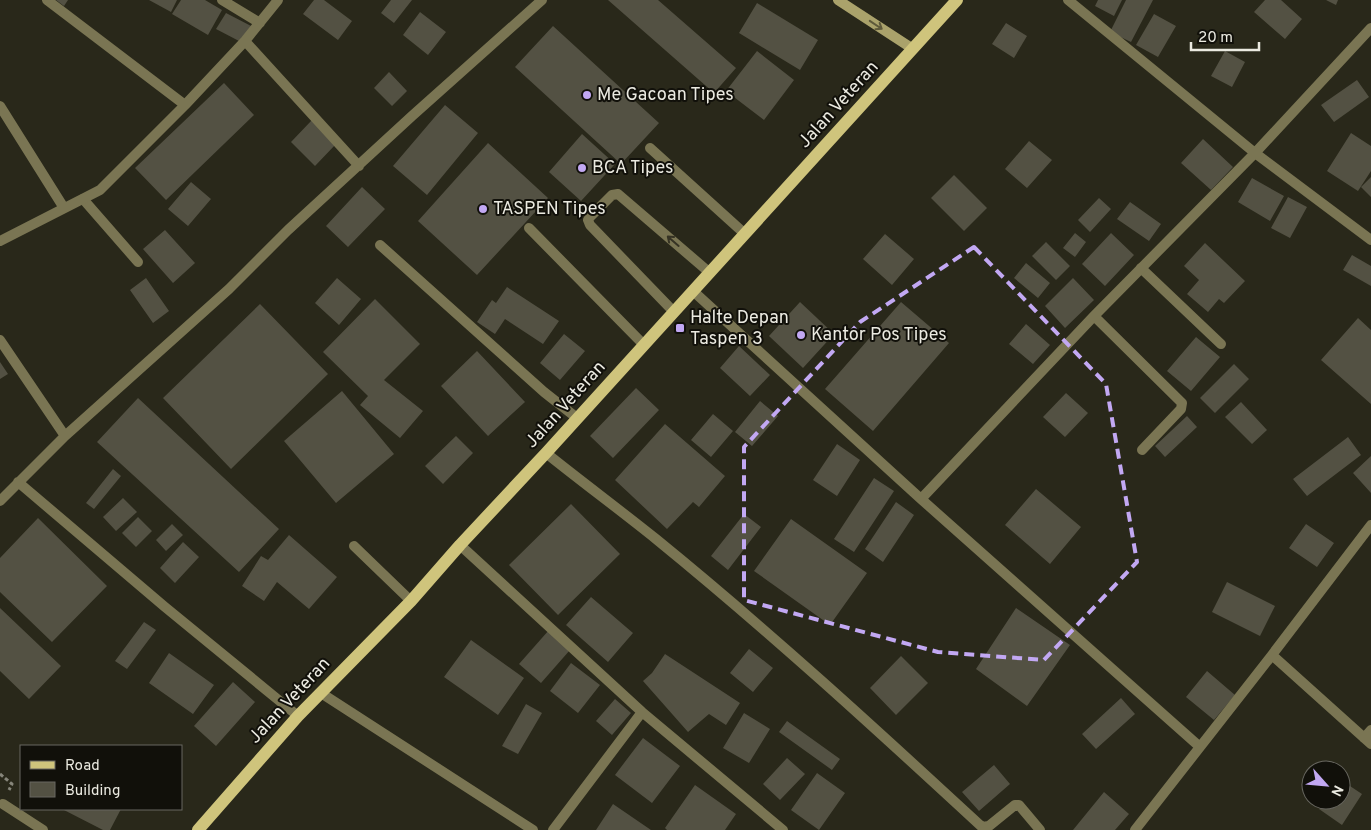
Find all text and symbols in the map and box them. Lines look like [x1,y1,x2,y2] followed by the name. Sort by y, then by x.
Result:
[868,20,882,30] one-way arrow
[1191,20,1258,52] scale bar
[1198,29,1233,48] text: 20 m
[794,56,884,154] street label: Jalan Veteran
[597,84,734,107] place label: Me Gacoan Tipes
[581,89,593,101] marker: Me Gacoan Tipes
[592,157,673,180] place label: BCA Tipes
[576,162,588,174] marker: BCA Tipes
[493,198,606,221] place label: TASPEN Tipes
[477,203,489,215] marker: TASPEN Tipes
[666,235,679,247] one-way arrow
[690,307,789,351] place label: Halte Depan Taspen 3
[674,322,686,334] marker: Halte Depan Taspen 3
[811,324,947,347] place label: Kantor Pos Tipes
[795,329,807,341] marker: Kantor Pos Tipes
[521,356,611,454] street label: Jalan Veteran
[244,653,336,749] street label: Jalan Veteran
[20,745,182,810] legend
[65,757,100,776] text: Road
[1301,760,1351,810] north arrow
[65,782,120,801] text: Building
[1326,782,1346,799] text: N

